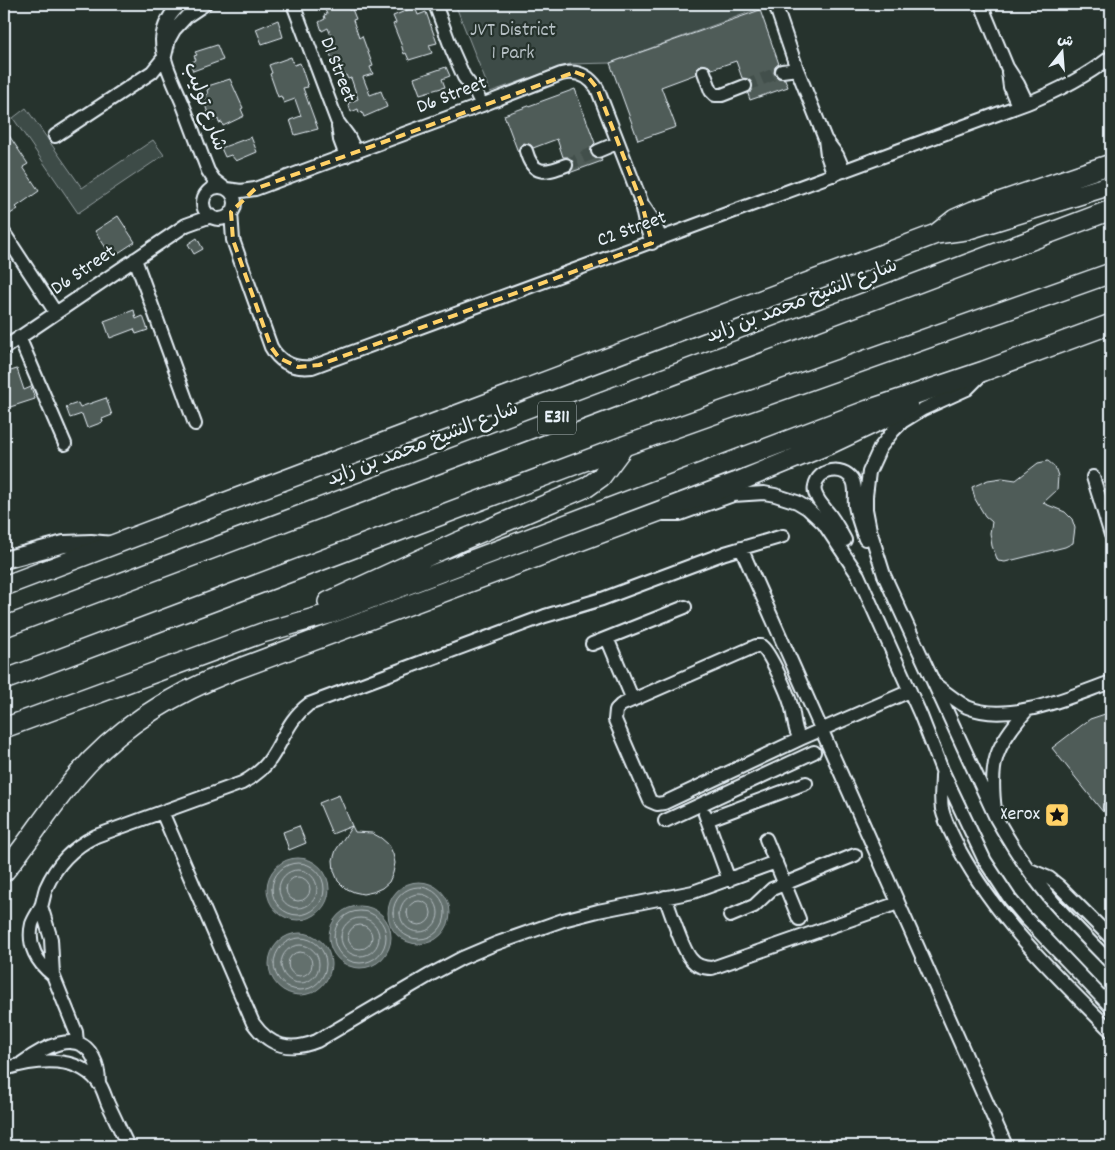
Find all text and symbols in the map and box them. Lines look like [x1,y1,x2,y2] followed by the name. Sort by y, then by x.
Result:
[470,17,556,68] park label: JVT District 1 Park
[1038,28,1088,78] north arrow
[1055,30,1076,53] text: ش
[312,33,362,107] street label: D1 Street
[175,58,233,156] street label: شارع توليب
[413,70,491,122] street label: D6 Street
[593,205,671,255] street label: C2 Street
[46,239,122,303] street label: D6 Street
[702,252,902,352] street label: شارع الشيخ محمد بن زايد
[323,395,523,495] street label: شارع الشيخ محمد بن زايد
[538,402,576,434] road number: E311
[1000,801,1041,829] place label: Xerox
[1044,802,1070,828] place icon: Xerox

